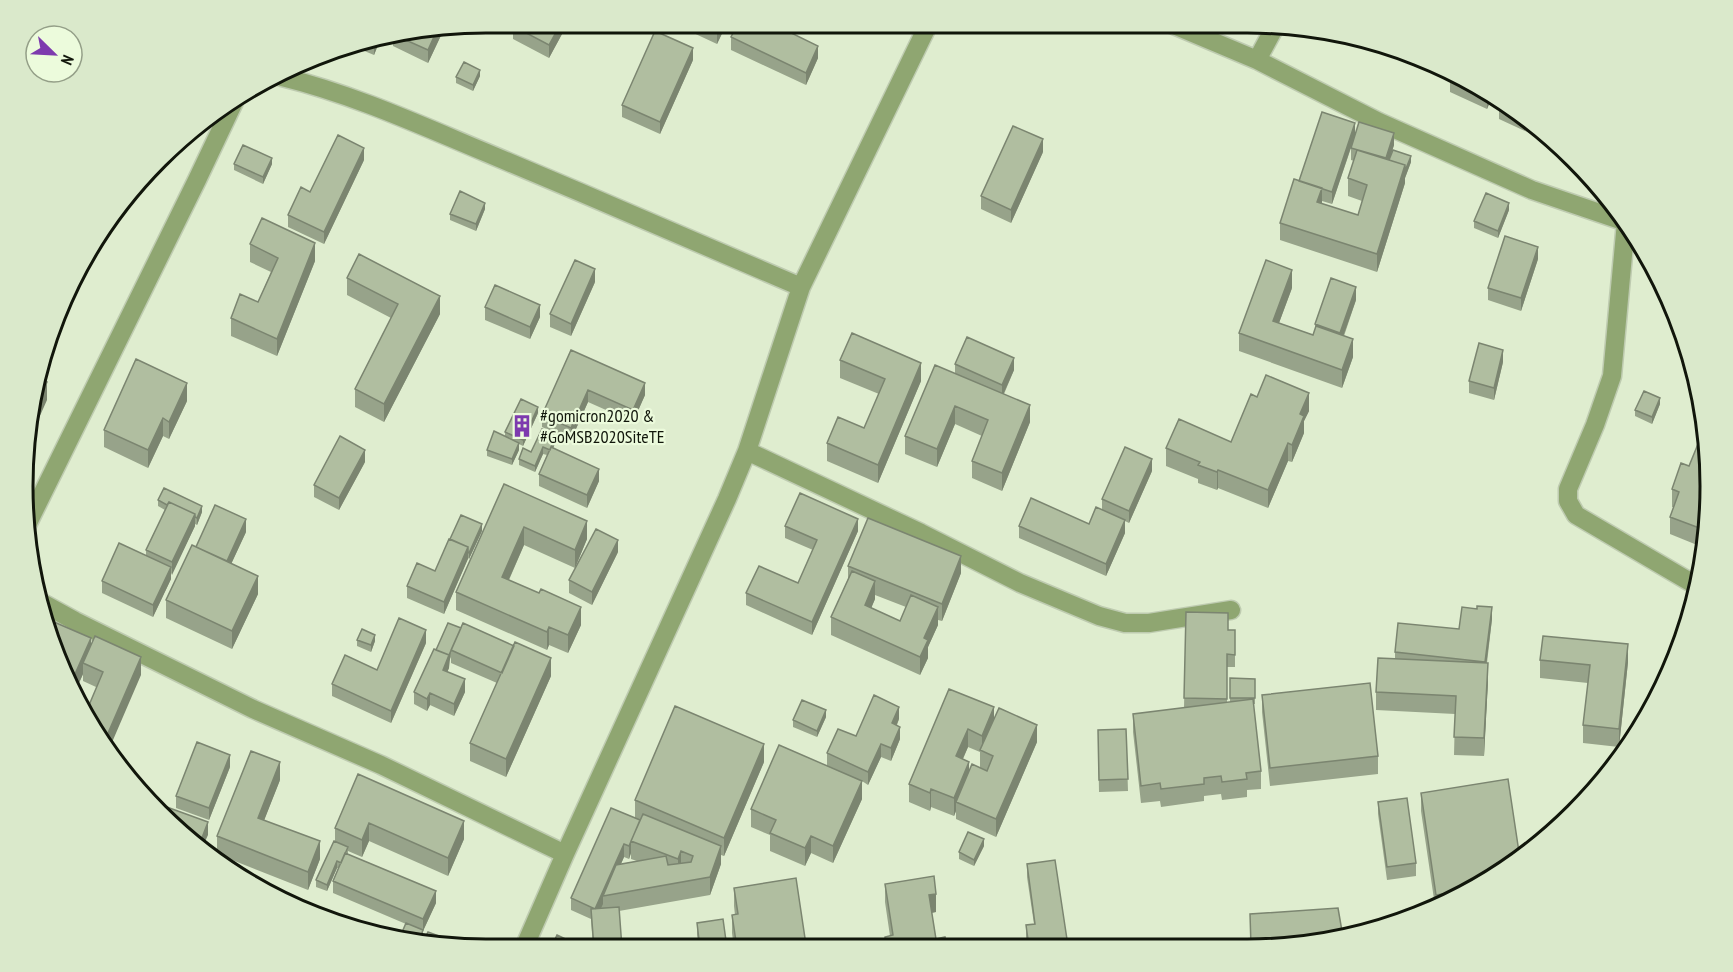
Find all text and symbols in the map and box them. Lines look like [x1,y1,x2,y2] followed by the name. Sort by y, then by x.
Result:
[24,24,84,84] north arrow
[57,52,79,68] text: N
[540,404,664,448] place label: #gomicron2020 & #GoMSB2020SiteTE
[509,413,535,439] building icon: #gomicron2020 & #GoMSB2020SiteTE

